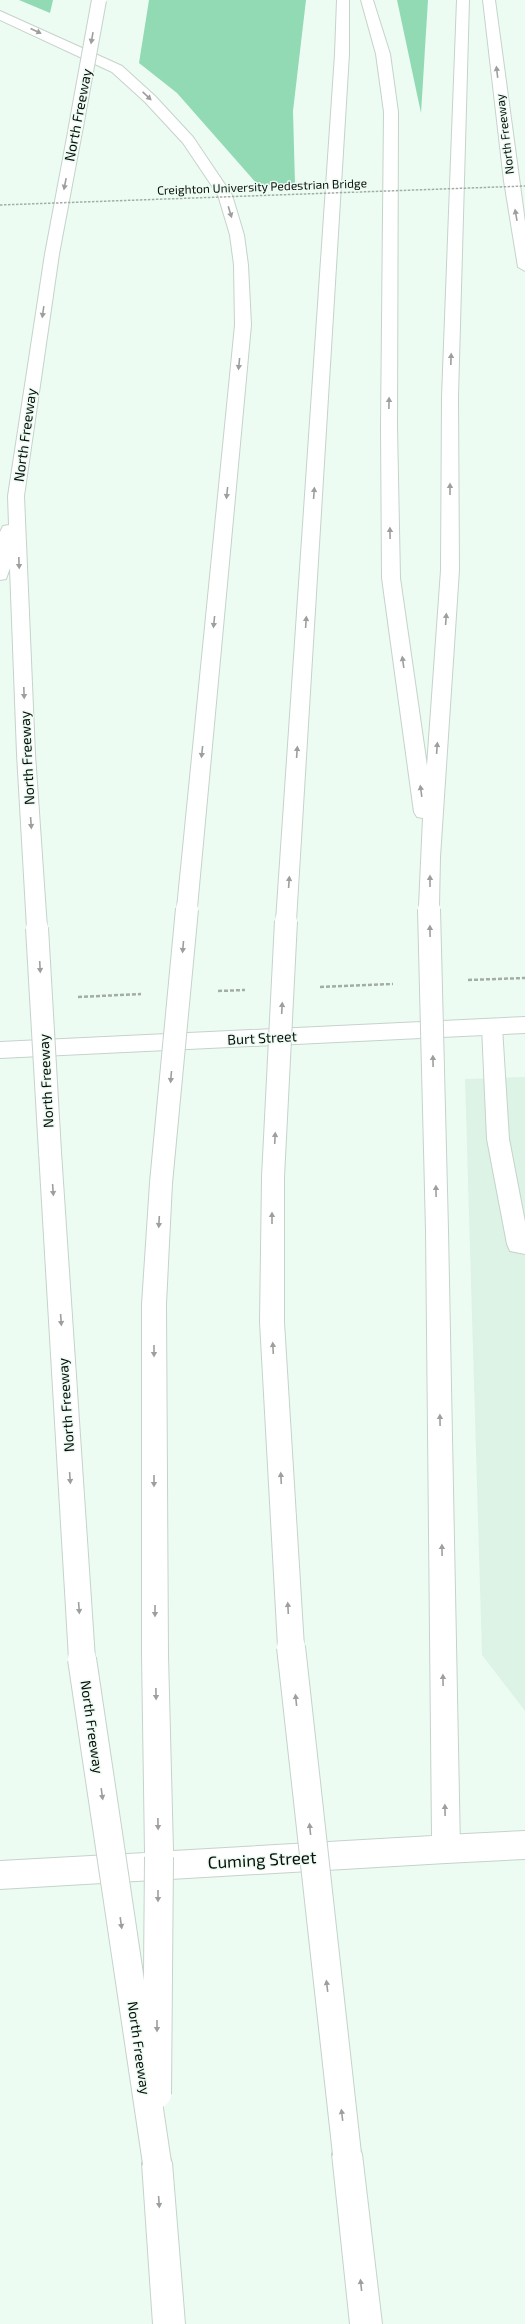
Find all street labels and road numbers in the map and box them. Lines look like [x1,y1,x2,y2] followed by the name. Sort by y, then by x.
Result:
[60,66,95,163] street label: North Freeway
[492,92,516,175] street label: North Freeway
[157,175,367,197] street label: Creighton University Pedestrian Bridge
[10,386,40,483] street label: North Freeway
[16,710,37,806] street label: North Freeway
[227,1027,297,1048] street label: Burt Street
[35,1033,56,1129] street label: North Freeway
[54,1357,77,1453] street label: North Freeway
[78,1679,108,1775] street label: North Freeway
[207,1846,317,1873] street label: Cuming Street
[125,2000,155,2096] street label: North Freeway

